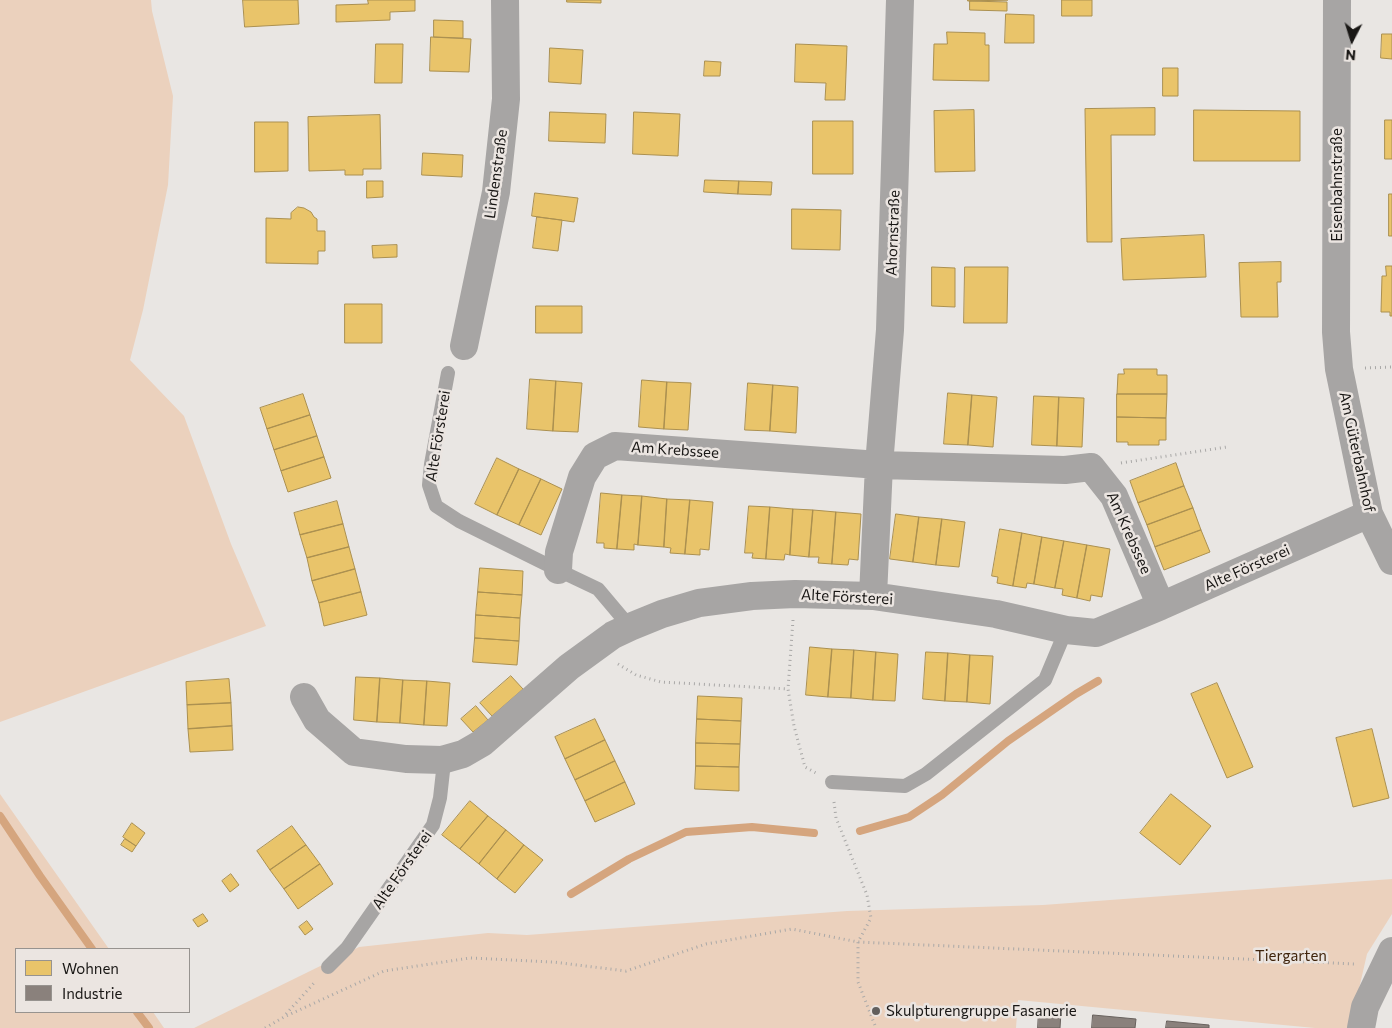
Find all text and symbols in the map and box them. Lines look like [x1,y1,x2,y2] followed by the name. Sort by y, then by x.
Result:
[1327,15,1377,65] north arrow
[1345,47,1357,64] text: N
[481,128,511,220] street label: Lindenstraße
[1328,128,1346,242] street label: Eisenbahnstraße
[883,190,903,276] street label: Ahornstraße
[422,389,454,483] street label: Alte Försterei
[1335,390,1379,514] street label: Am Güterbahnhof
[630,438,720,462] street label: Am Krebssee
[1103,489,1155,577] street label: Am Krebssee
[1201,541,1293,595] street label: Alte Försterei
[800,586,894,608] street label: Alte Försterei
[368,827,436,913] street label: Alte Försterei
[1255,947,1327,965] park label: Tiergarten
[15,948,190,1013] legend
[62,959,119,977] text: Wohnen
[62,984,123,1002] text: Industrie
[886,1002,1077,1020] place label: Skulpturengruppe Fasanerie
[870,1005,882,1017] marker: Skulpturengruppe Fasanerie

